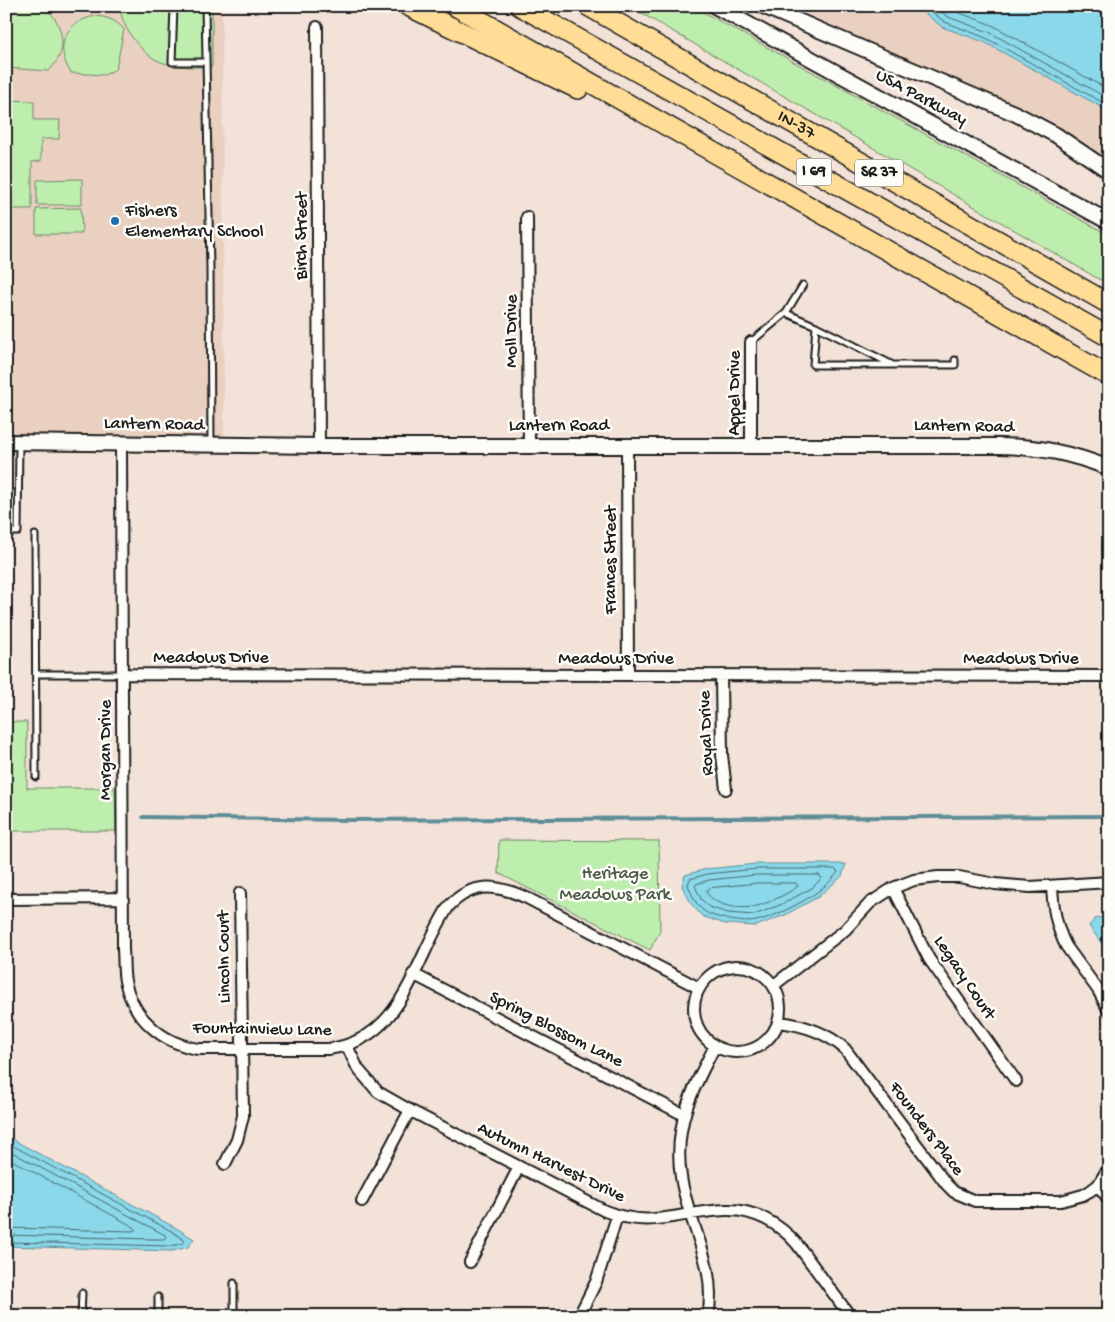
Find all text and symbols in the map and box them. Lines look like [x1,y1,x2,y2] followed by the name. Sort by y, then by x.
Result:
[872,65,971,131] street label: USA Parkway
[774,106,820,145] street label: IN-37
[796,158,832,186] road number: I 69
[855,160,903,187] road number: SR 37
[292,191,313,281] street label: Birch Street
[124,201,264,243] place label: Fishers Elementary School
[109,215,121,227] marker: Fishers Elementary School
[502,294,523,368] street label: Moll Drive
[725,350,746,436] street label: Appel Drive
[104,414,206,436] street label: Lantern Road
[509,416,611,437] street label: Lantern Road
[914,416,1016,438] street label: Lantern Road
[601,504,622,615] street label: Frances Street
[153,648,270,669] street label: Meadows Drive
[558,649,675,670] street label: Meadows Drive
[963,649,1080,670] street label: Meadows Drive
[695,689,719,776] street label: Royal Drive
[96,699,117,800] street label: Morgan Drive
[560,864,672,906] park label: Heritage Meadows Park
[214,909,236,1003] street label: Lincoln Court
[928,932,1001,1025] street label: Legacy Court
[486,987,627,1073] street label: Spring Blossom Lane
[191,1018,332,1042] street label: Fountainview Lane
[883,1077,968,1181] street label: Founders Place
[474,1118,629,1208] street label: Autumn Harvest Drive

